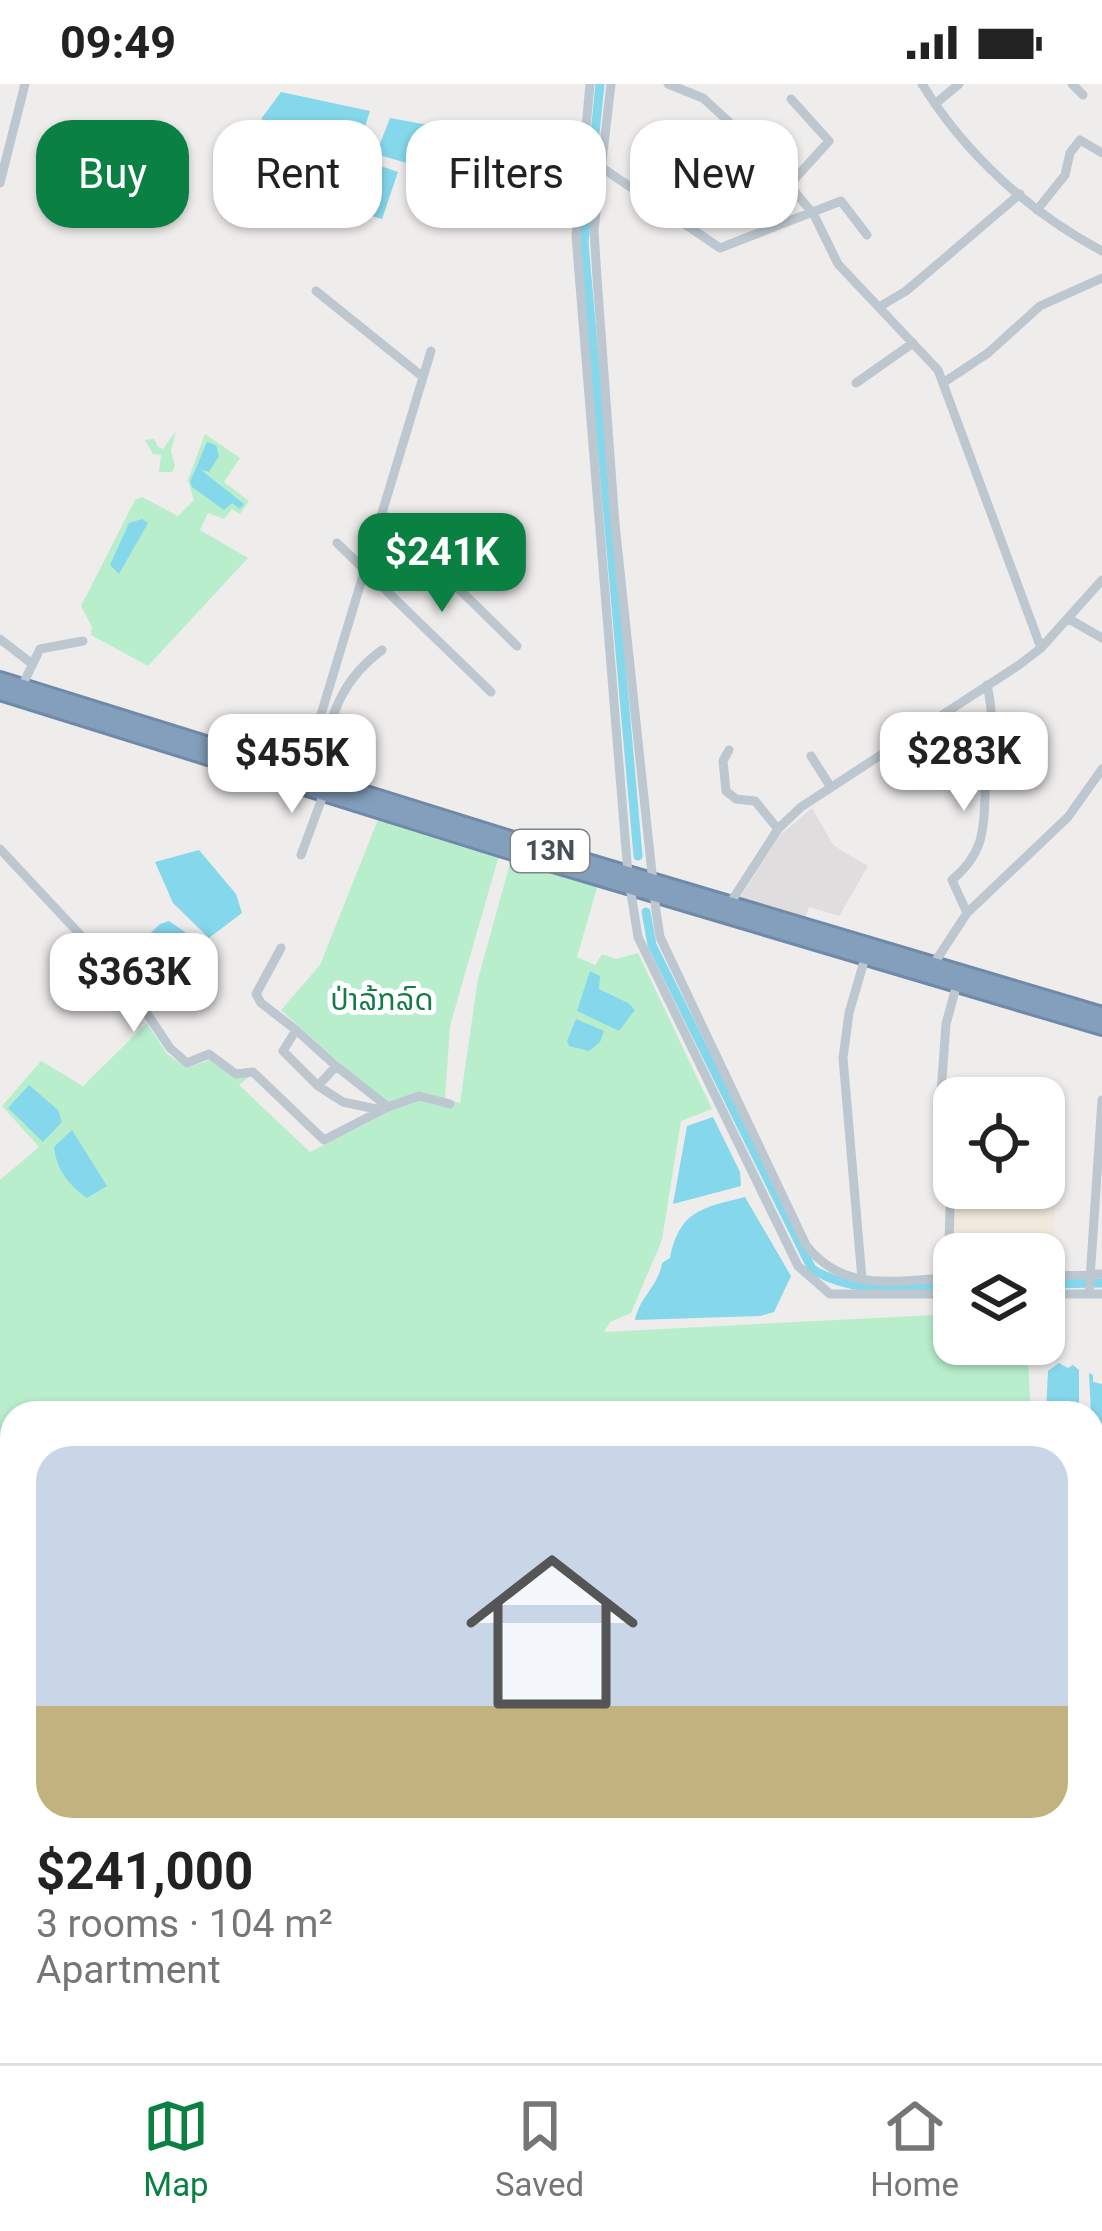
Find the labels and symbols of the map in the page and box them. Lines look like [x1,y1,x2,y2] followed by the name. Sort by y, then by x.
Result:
[358,513,526,615] pin: $241K
[880,712,1048,814] pin: $283K
[208,714,376,816] pin: $455K
[511,830,589,872] road number: 13N
[50,933,218,1035] pin: $363K
[330,982,434,1017] park label: ປ່າລ້ກລົດ

